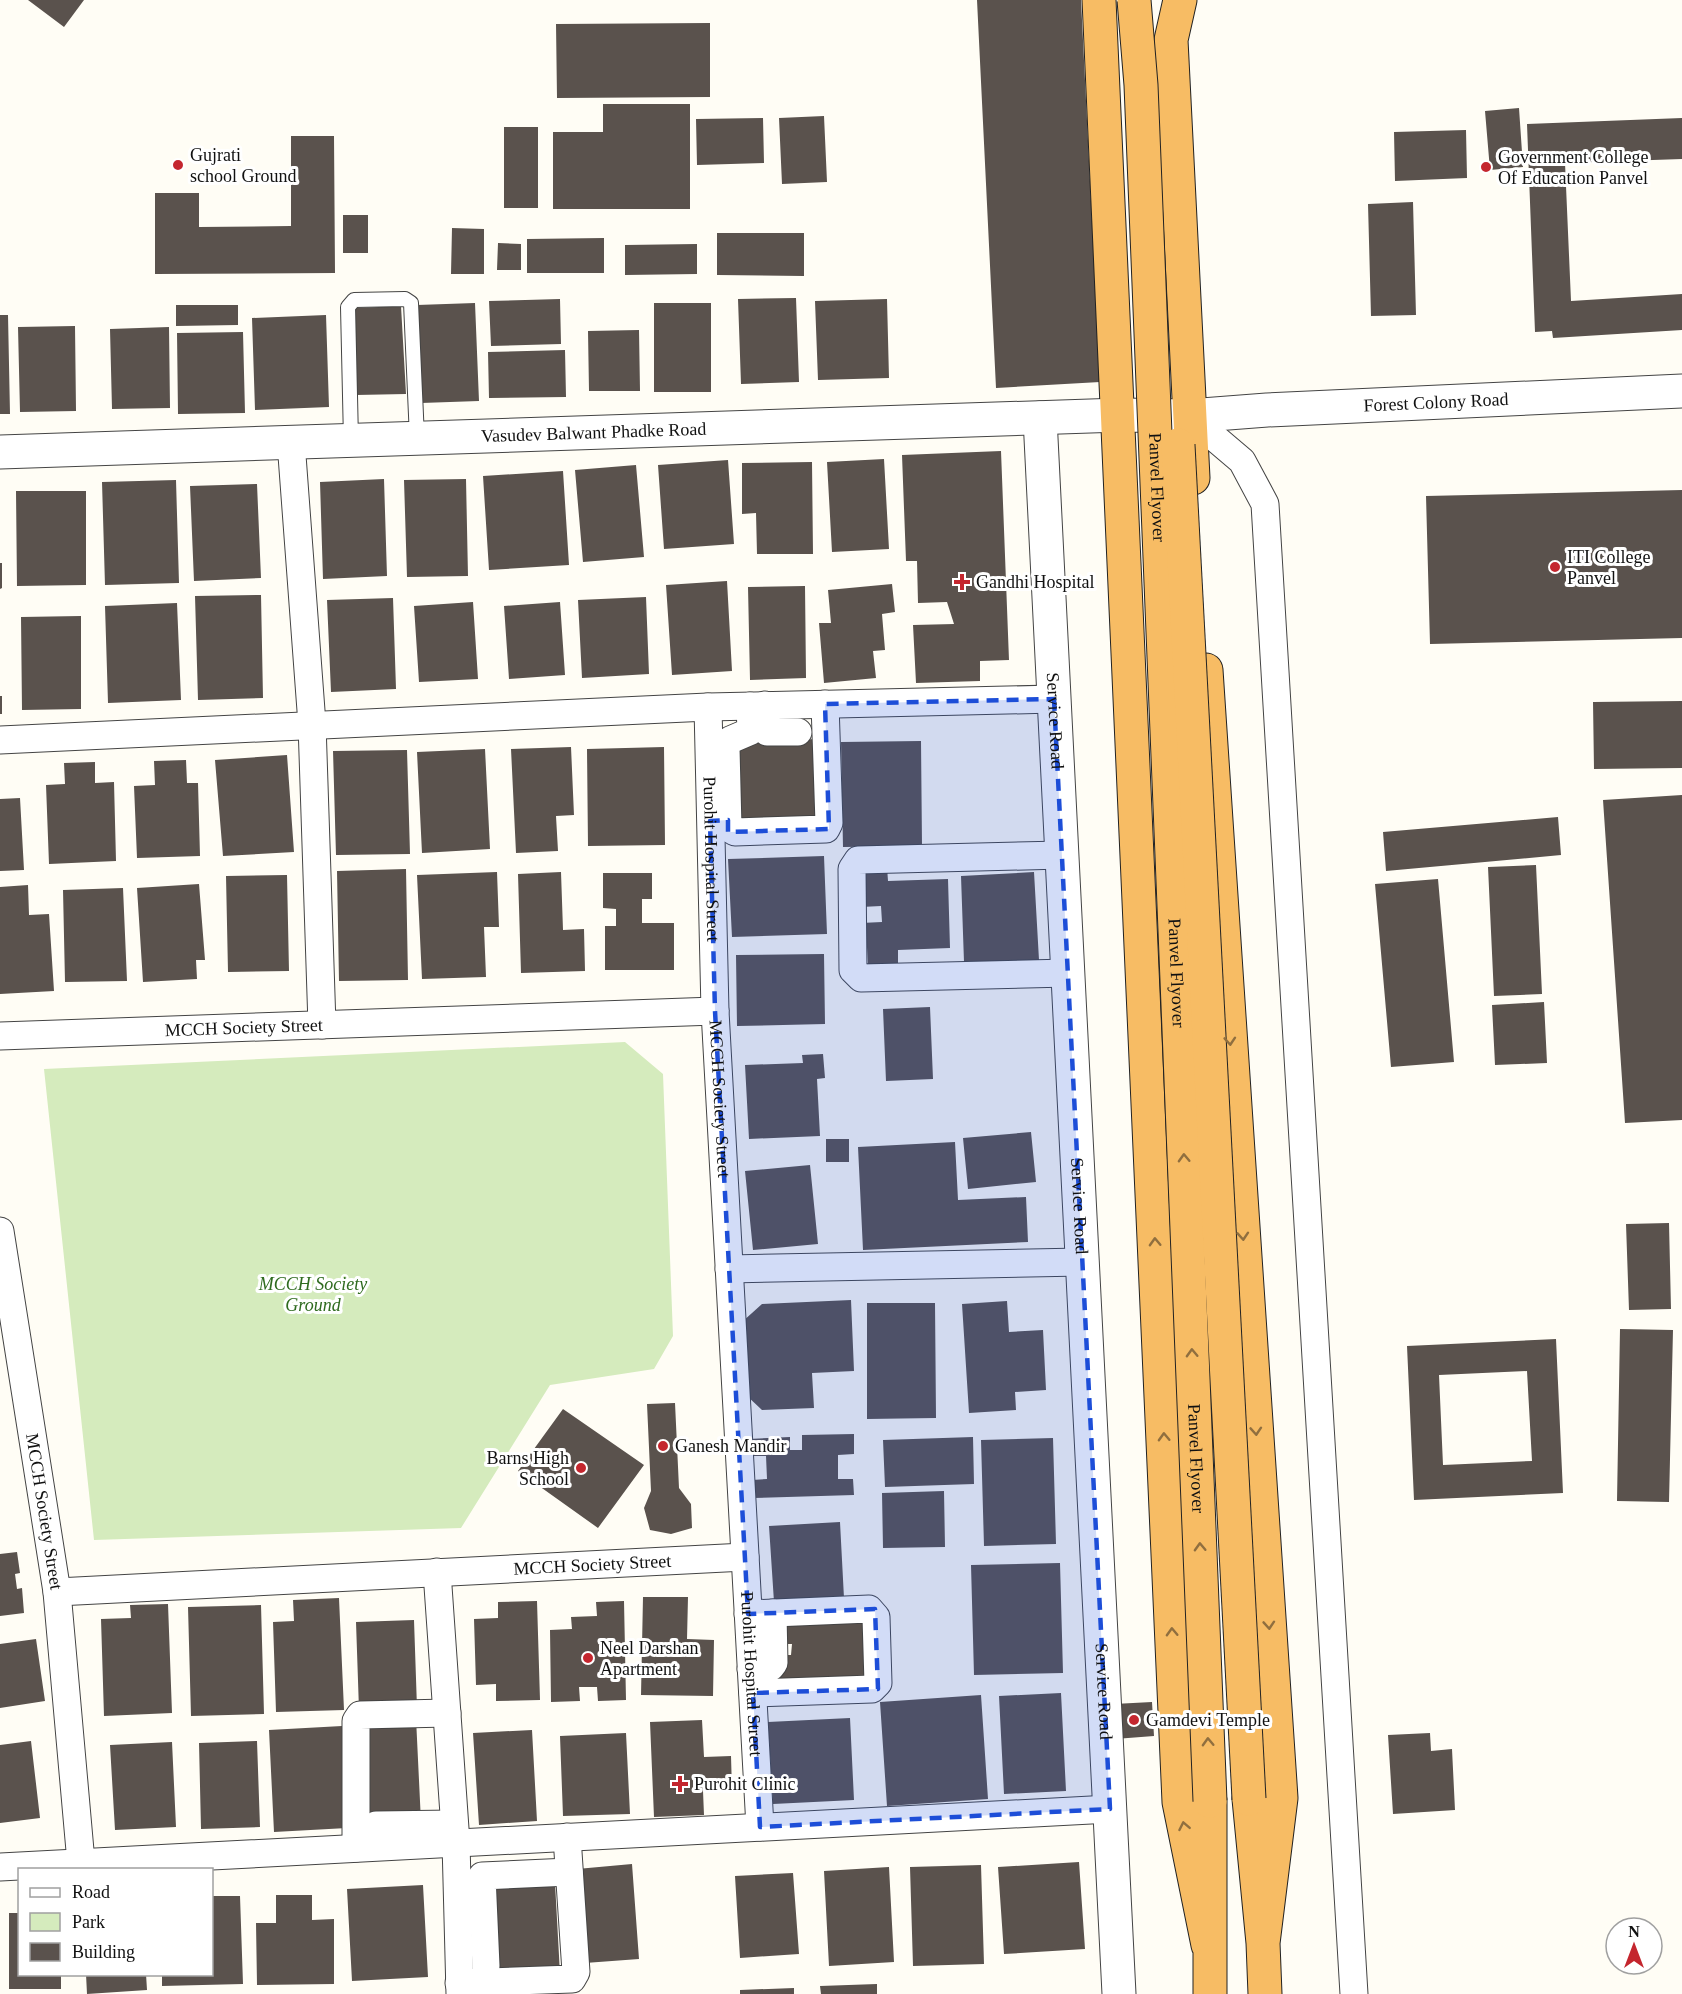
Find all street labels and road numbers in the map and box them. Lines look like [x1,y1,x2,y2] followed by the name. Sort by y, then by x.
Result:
[1363,389,1509,416] street label: Forest Colony Road
[481,419,707,446] street label: Vasudev Balwant Phadke Road
[1145,432,1169,543] street label: Panvel Flyover
[1043,672,1068,769] street label: Service Road
[700,776,723,942] street label: Purohit Hospital Street
[1165,918,1189,1028] street label: Panvel Flyover
[164,1015,323,1040] street label: MCCH Society Street
[706,1019,734,1178] street label: MCCH Society Street
[1067,1157,1092,1255] street label: Service Road
[1184,1403,1208,1514] street label: Panvel Flyover
[22,1432,67,1591] street label: MCCH Society Street
[513,1551,672,1579] street label: MCCH Society Street
[737,1591,766,1757] street label: Purohit Hospital Street
[1091,1643,1116,1740] street label: Service Road

